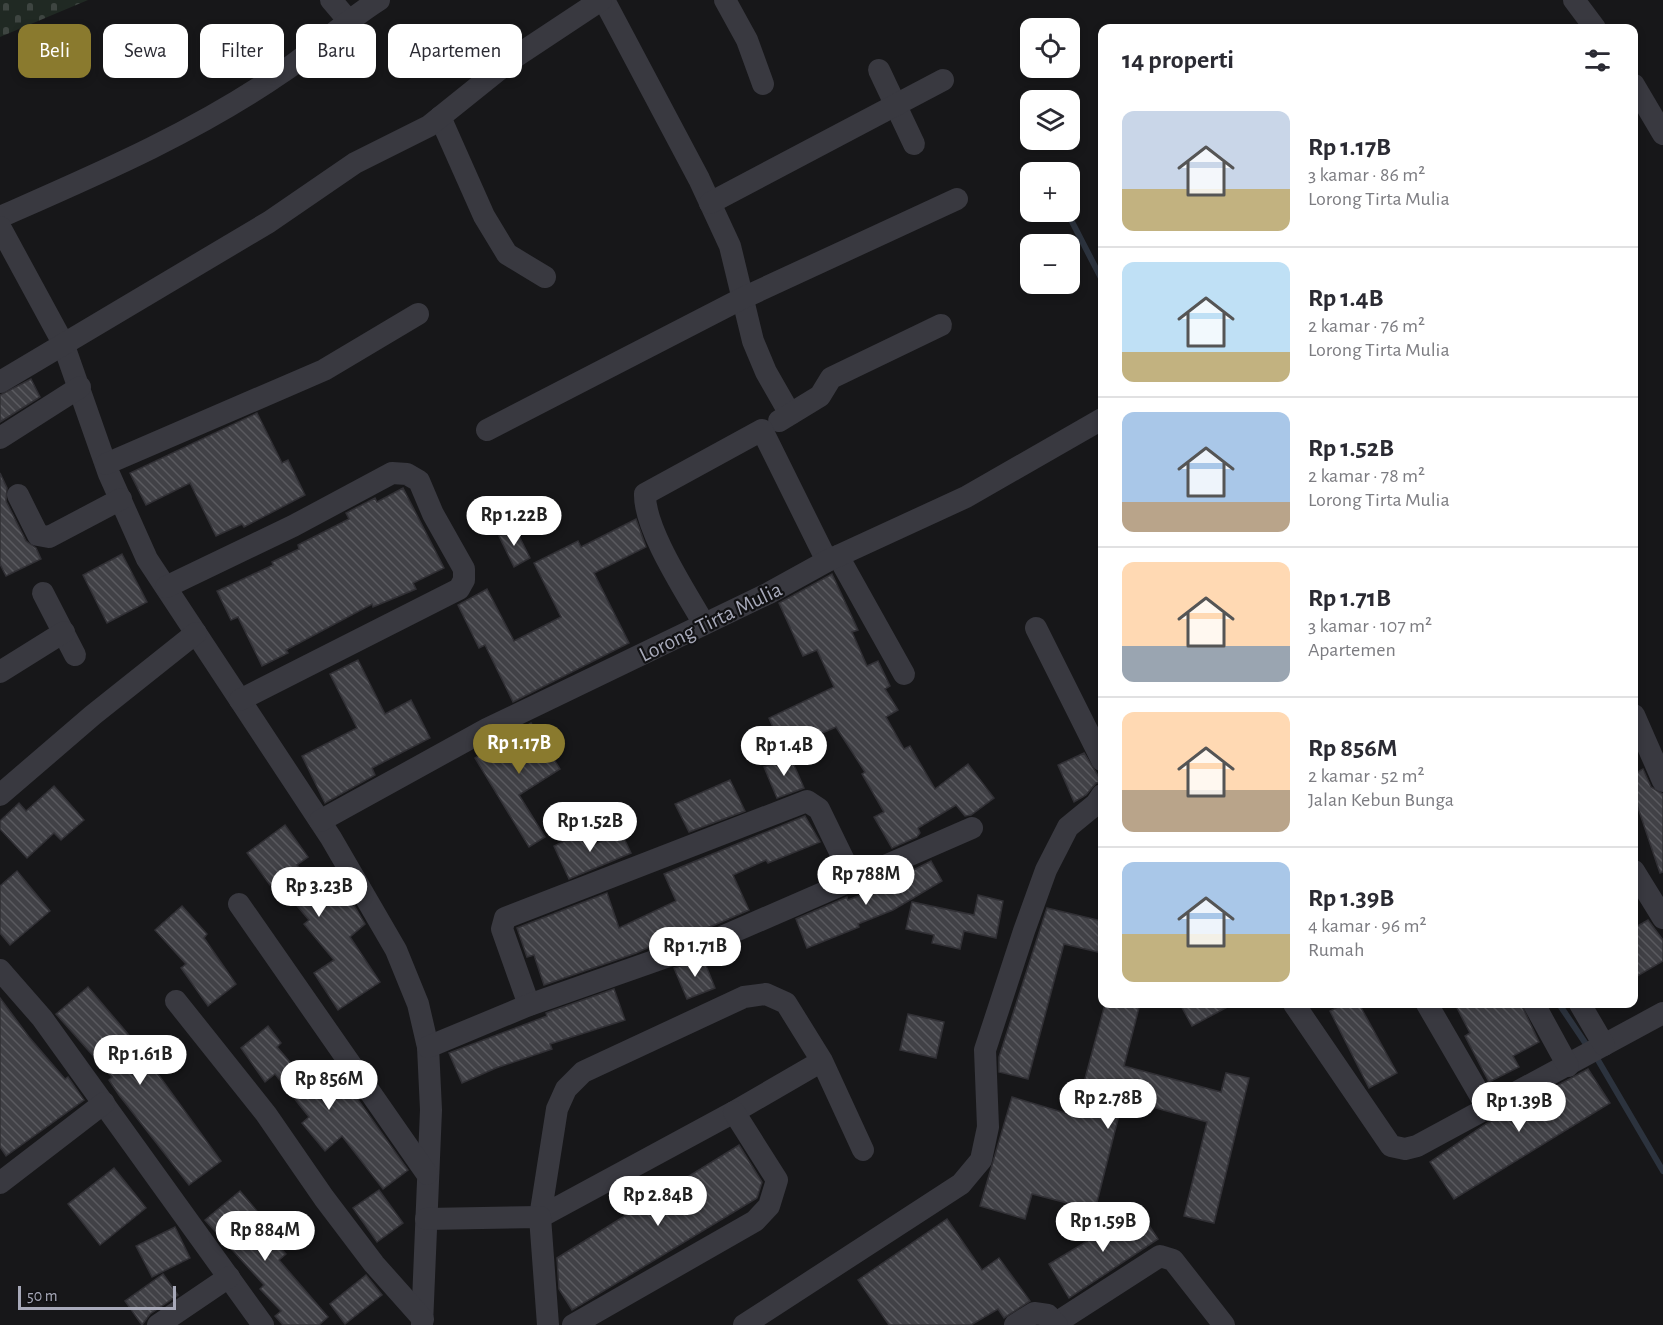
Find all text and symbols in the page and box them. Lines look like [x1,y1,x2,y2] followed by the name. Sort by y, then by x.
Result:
[1020,18,1080,294] map controls
[1020,18,1080,78] button: locate
[18,24,91,78] chip: Beli
[103,24,188,78] chip: Sewa
[200,24,284,78] chip: Filter
[296,24,376,78] chip: Baru
[388,24,522,78] chip: Apartemen
[1581,44,1614,77] icon: filters
[1122,47,1234,73] text: 14 properti
[1020,90,1080,150] button: layers
[1308,134,1391,160] text: Rp 1.17B
[1170,135,1242,207] icon: home
[1020,162,1080,222] button: +
[1308,165,1425,185] text: 3 kamar · 86 m²
[1308,189,1450,209] text: Lorong Tirta Mulia
[1020,234,1080,294] button: −
[1308,285,1384,311] text: Rp 1.4B
[1170,286,1242,358] icon: home
[1308,316,1425,336] text: 2 kamar · 76 m²
[1308,340,1450,360] text: Lorong Tirta Mulia
[1308,435,1394,461] text: Rp 1.52B
[1170,436,1242,508] icon: home
[1308,466,1425,486] text: 2 kamar · 78 m²
[1308,490,1450,510] text: Lorong Tirta Mulia
[452,496,576,547] pin: Rp 1.22B
[481,505,547,525] text: Rp 1.22B
[636,578,785,666] street label: Lorong Tirta Mulia
[1308,585,1391,611] text: Rp 1.71B
[1170,586,1242,658] icon: home
[1308,616,1432,636] text: 3 kamar · 107 m²
[1308,640,1396,660] text: Apartemen
[457,724,581,775] pin: Rp 1.17B
[729,726,839,777] pin: Rp 1.4B
[487,733,551,753] text: Rp 1.17B
[755,735,813,755] text: Rp 1.4B
[1308,735,1398,761] text: Rp 856M
[1170,736,1242,808] icon: home
[1308,766,1425,786] text: 2 kamar · 52 m²
[1308,790,1454,810] text: Jalan Kebun Bunga
[528,802,652,853] pin: Rp 1.52B
[557,811,623,831] text: Rp 1.52B
[811,855,921,906] pin: Rp 788M
[831,864,901,884] text: Rp 788M
[257,867,381,918] pin: Rp 3.23B
[285,876,353,896] text: Rp 3.23B
[1308,885,1394,911] text: Rp 1.39B
[1170,886,1242,958] icon: home
[1308,916,1426,936] text: 4 kamar · 96 m²
[633,927,757,978] pin: Rp 1.71B
[663,936,727,956] text: Rp 1.71B
[1308,940,1364,960] text: Rumah
[78,1035,202,1086] pin: Rp 1.61B
[108,1044,173,1064] text: Rp 1.61B
[274,1060,384,1111] pin: Rp 856M
[295,1069,363,1089] text: Rp 856M
[1046,1079,1170,1130] pin: Rp 2.78B
[1457,1082,1581,1133] pin: Rp 1.39B
[1074,1088,1142,1108] text: Rp 2.78B
[1486,1091,1552,1111] text: Rp 1.39B
[596,1176,720,1227] pin: Rp 2.84B
[623,1185,693,1205] text: Rp 2.84B
[1041,1202,1165,1253] pin: Rp 1.59B
[210,1211,320,1262] pin: Rp 884M
[1070,1211,1136,1231] text: Rp 1.59B
[230,1220,300,1240] text: Rp 884M
[18,1283,176,1310] scale bar
[27,1288,58,1304] text: 50 m

